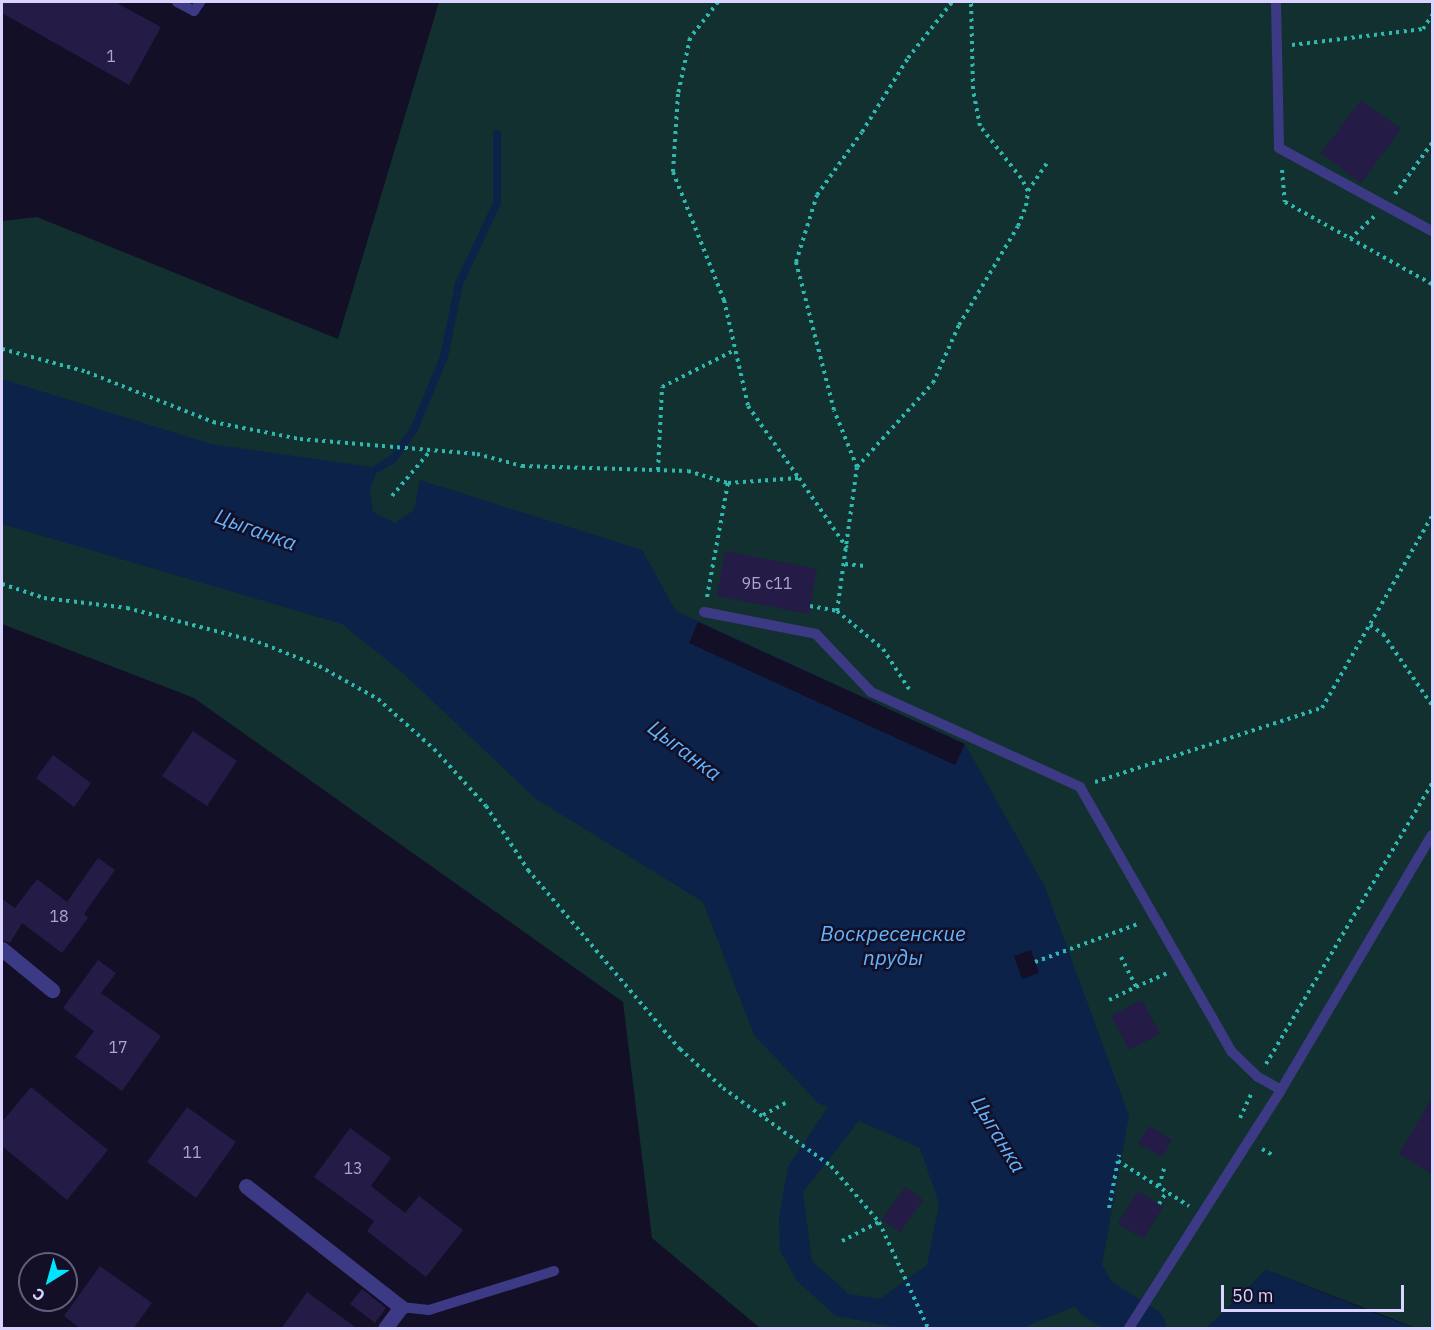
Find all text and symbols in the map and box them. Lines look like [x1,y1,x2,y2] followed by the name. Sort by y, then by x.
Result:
[106,46,116,66] house number: 1
[212,503,300,555] water label: Цыганка
[742,573,792,593] house number: 9Б с11
[643,714,727,786] water label: Цыганка
[49,906,69,926] house number: 18
[820,920,966,970] water label: Воскресенские пруды
[108,1037,128,1057] house number: 17
[966,1091,1032,1177] water label: Цыганка
[182,1142,202,1162] house number: 11
[343,1158,363,1178] house number: 13
[18,1252,78,1312] north arrow
[1224,1273,1407,1311] scale bar
[28,1284,49,1306] text: С
[1232,1284,1274,1307] text: 50 m

